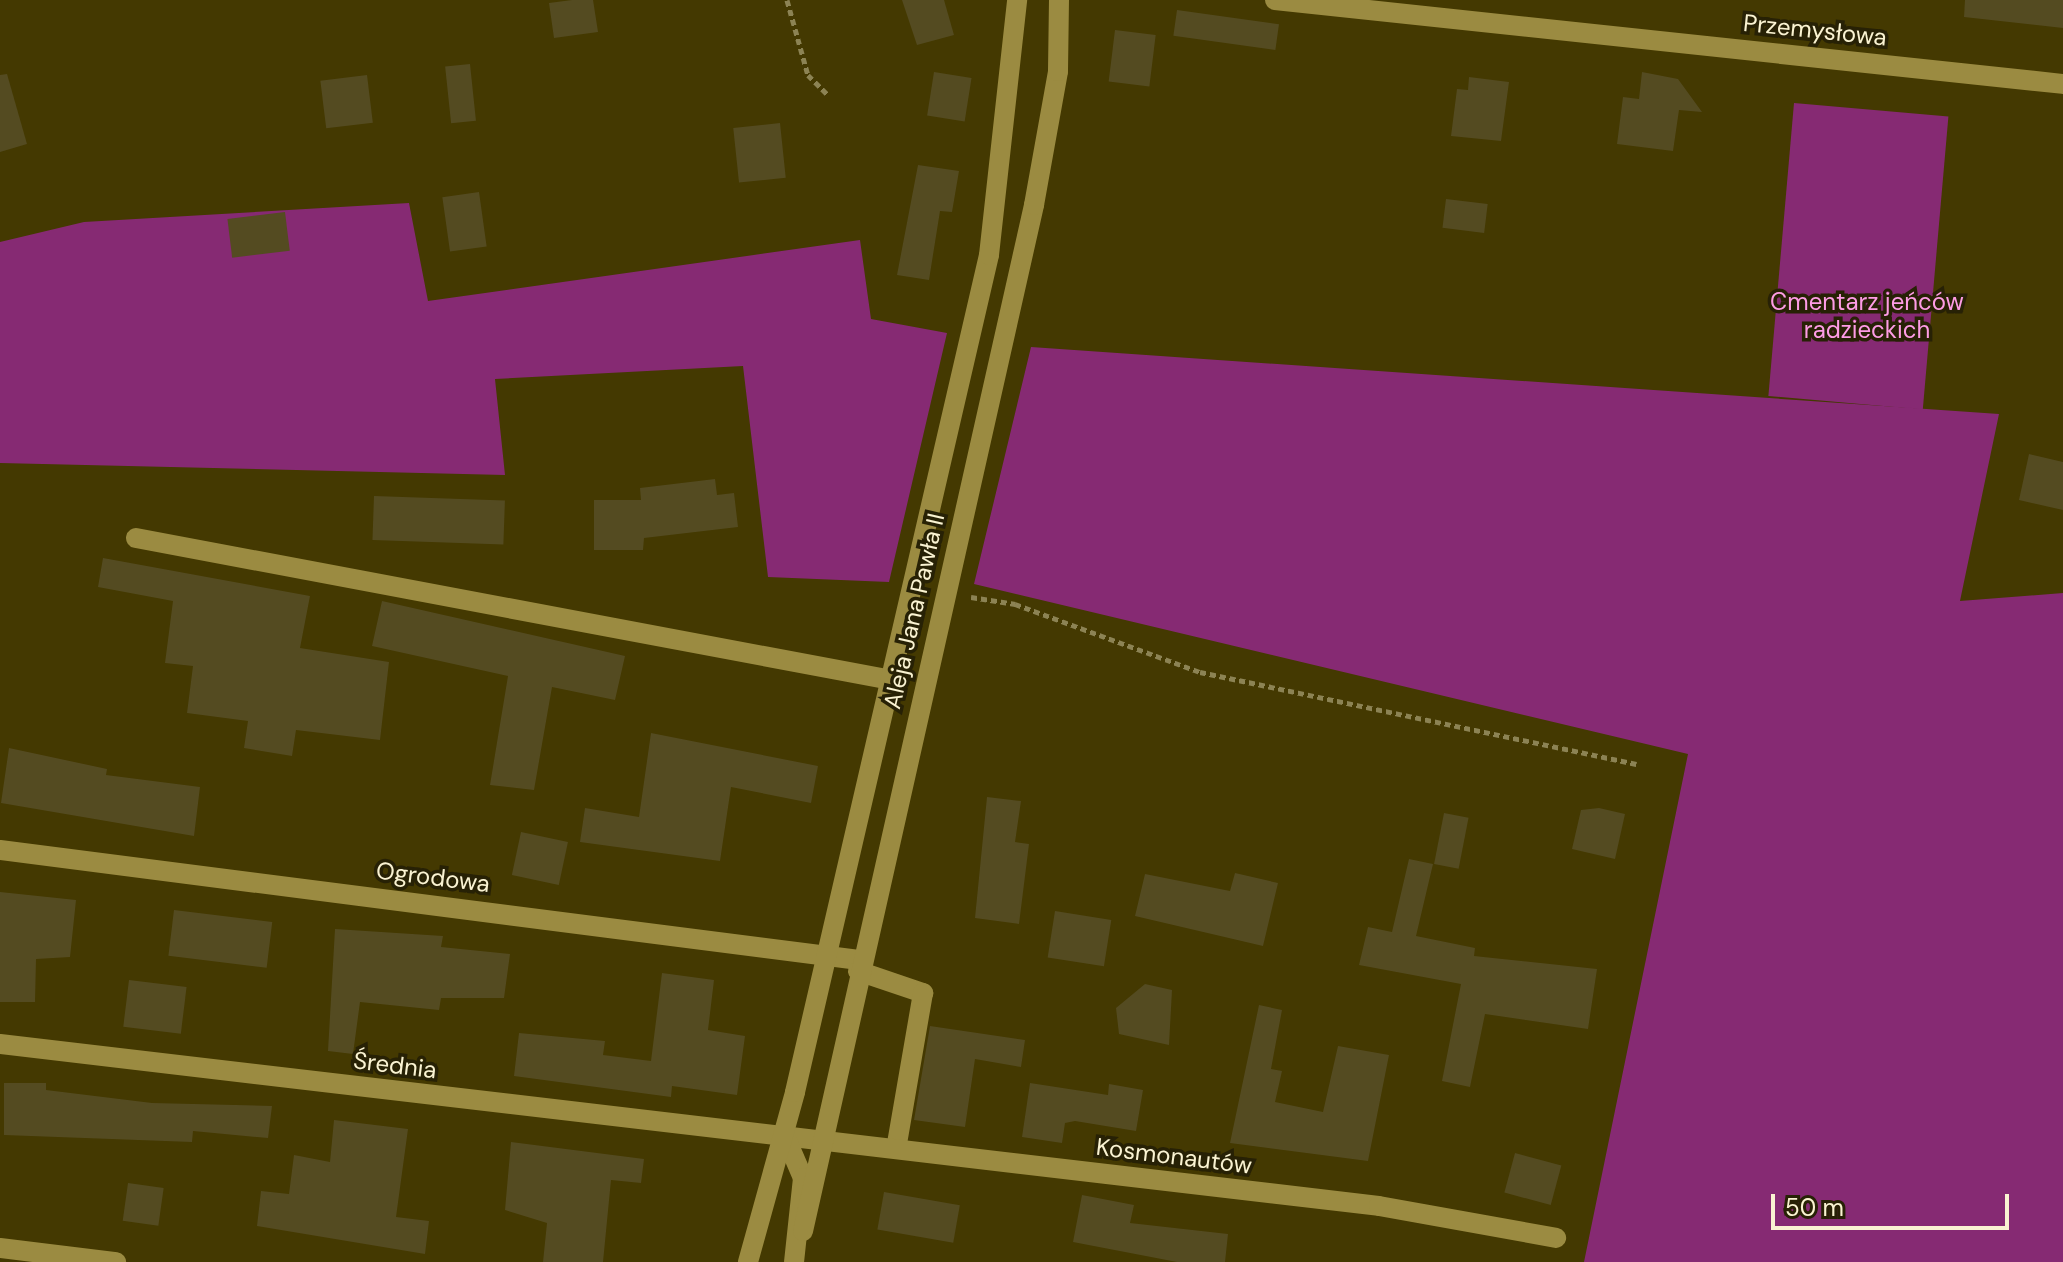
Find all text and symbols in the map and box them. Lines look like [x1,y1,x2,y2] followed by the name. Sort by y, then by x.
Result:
[1742,8,1888,52] street label: Przemysłowa
[1770,288,1964,344] park label: Cmentarz jeńców radzieckich
[878,510,950,712] street label: Aleja Jana Pawła II
[374,856,492,898] street label: Ogrodowa
[352,1046,438,1084] street label: Średnia
[1094,1132,1254,1180] street label: Kosmonautów
[1775,1178,2013,1228] scale bar
[1785,1192,1844,1223] text: 50 m

